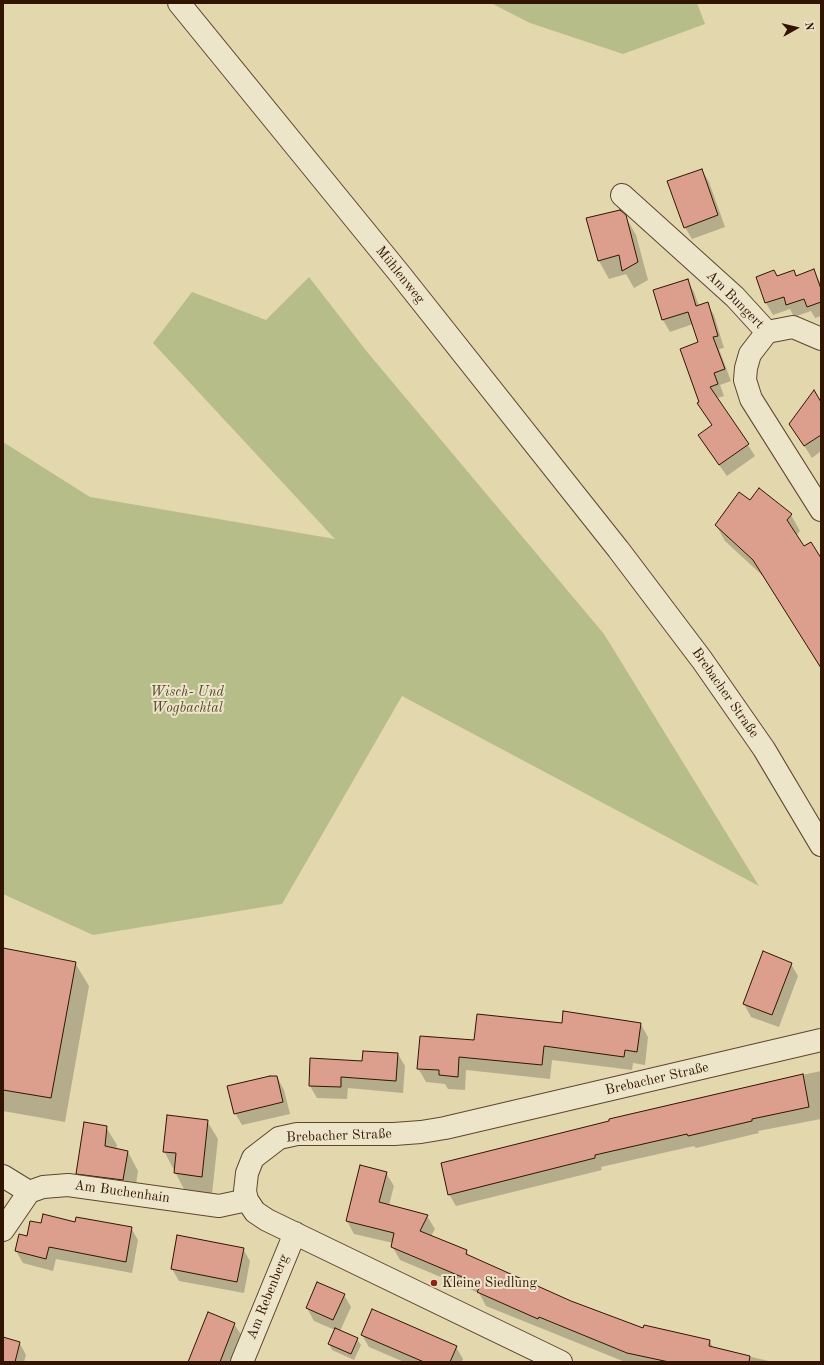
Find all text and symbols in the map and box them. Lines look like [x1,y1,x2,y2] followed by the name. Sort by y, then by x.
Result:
[776,8,816,48] north arrow
[802,21,814,31] text: N
[372,243,428,307] street label: Mühlenweg
[703,268,767,332] street label: Am Bungert
[688,645,762,741] street label: Brebacher Straße
[150,684,224,716] park label: Wisch- Und Wogbachtal
[604,1059,710,1099] street label: Brebacher Straße
[286,1126,392,1146] street label: Brebacher Straße
[73,1177,171,1207] street label: Am Buchenhain
[243,1252,293,1342] street label: Am Rebenberg
[442,1275,537,1291] place label: Kleine Siedlung
[429,1278,439,1288] marker: Kleine Siedlung

